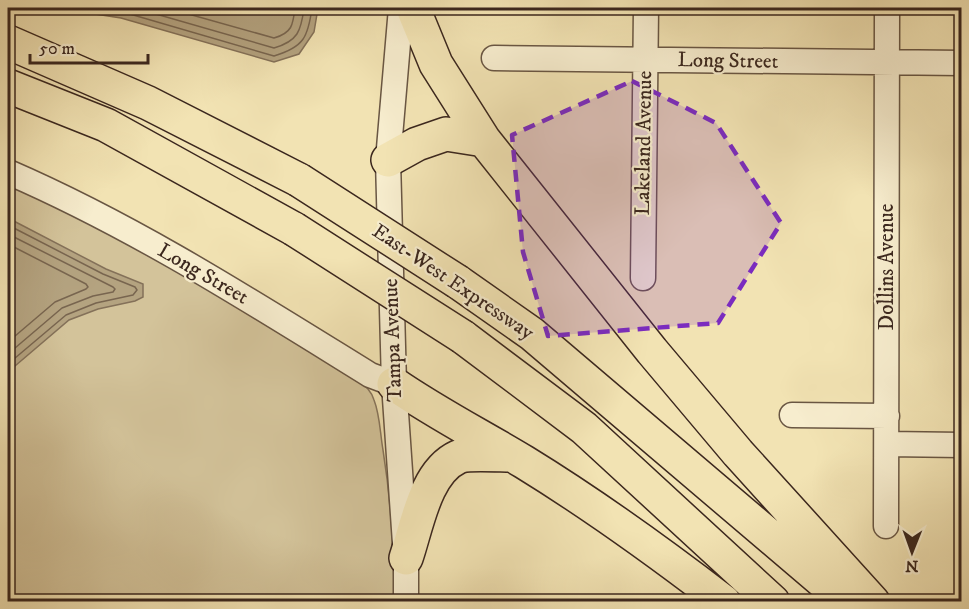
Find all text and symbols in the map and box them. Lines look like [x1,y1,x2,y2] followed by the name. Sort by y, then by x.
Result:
[30,27,148,65] scale bar
[39,38,75,60] text: 50 m
[677,47,779,75] street label: Long Street
[630,70,658,216] street label: Lakeland Avenue
[874,203,900,330] street label: Dollins Avenue
[367,218,540,346] street label: East-West Expressway
[153,238,253,311] street label: Long Street
[378,278,408,402] street label: Tampa Avenue
[882,522,942,582] north arrow
[905,556,918,576] text: N

